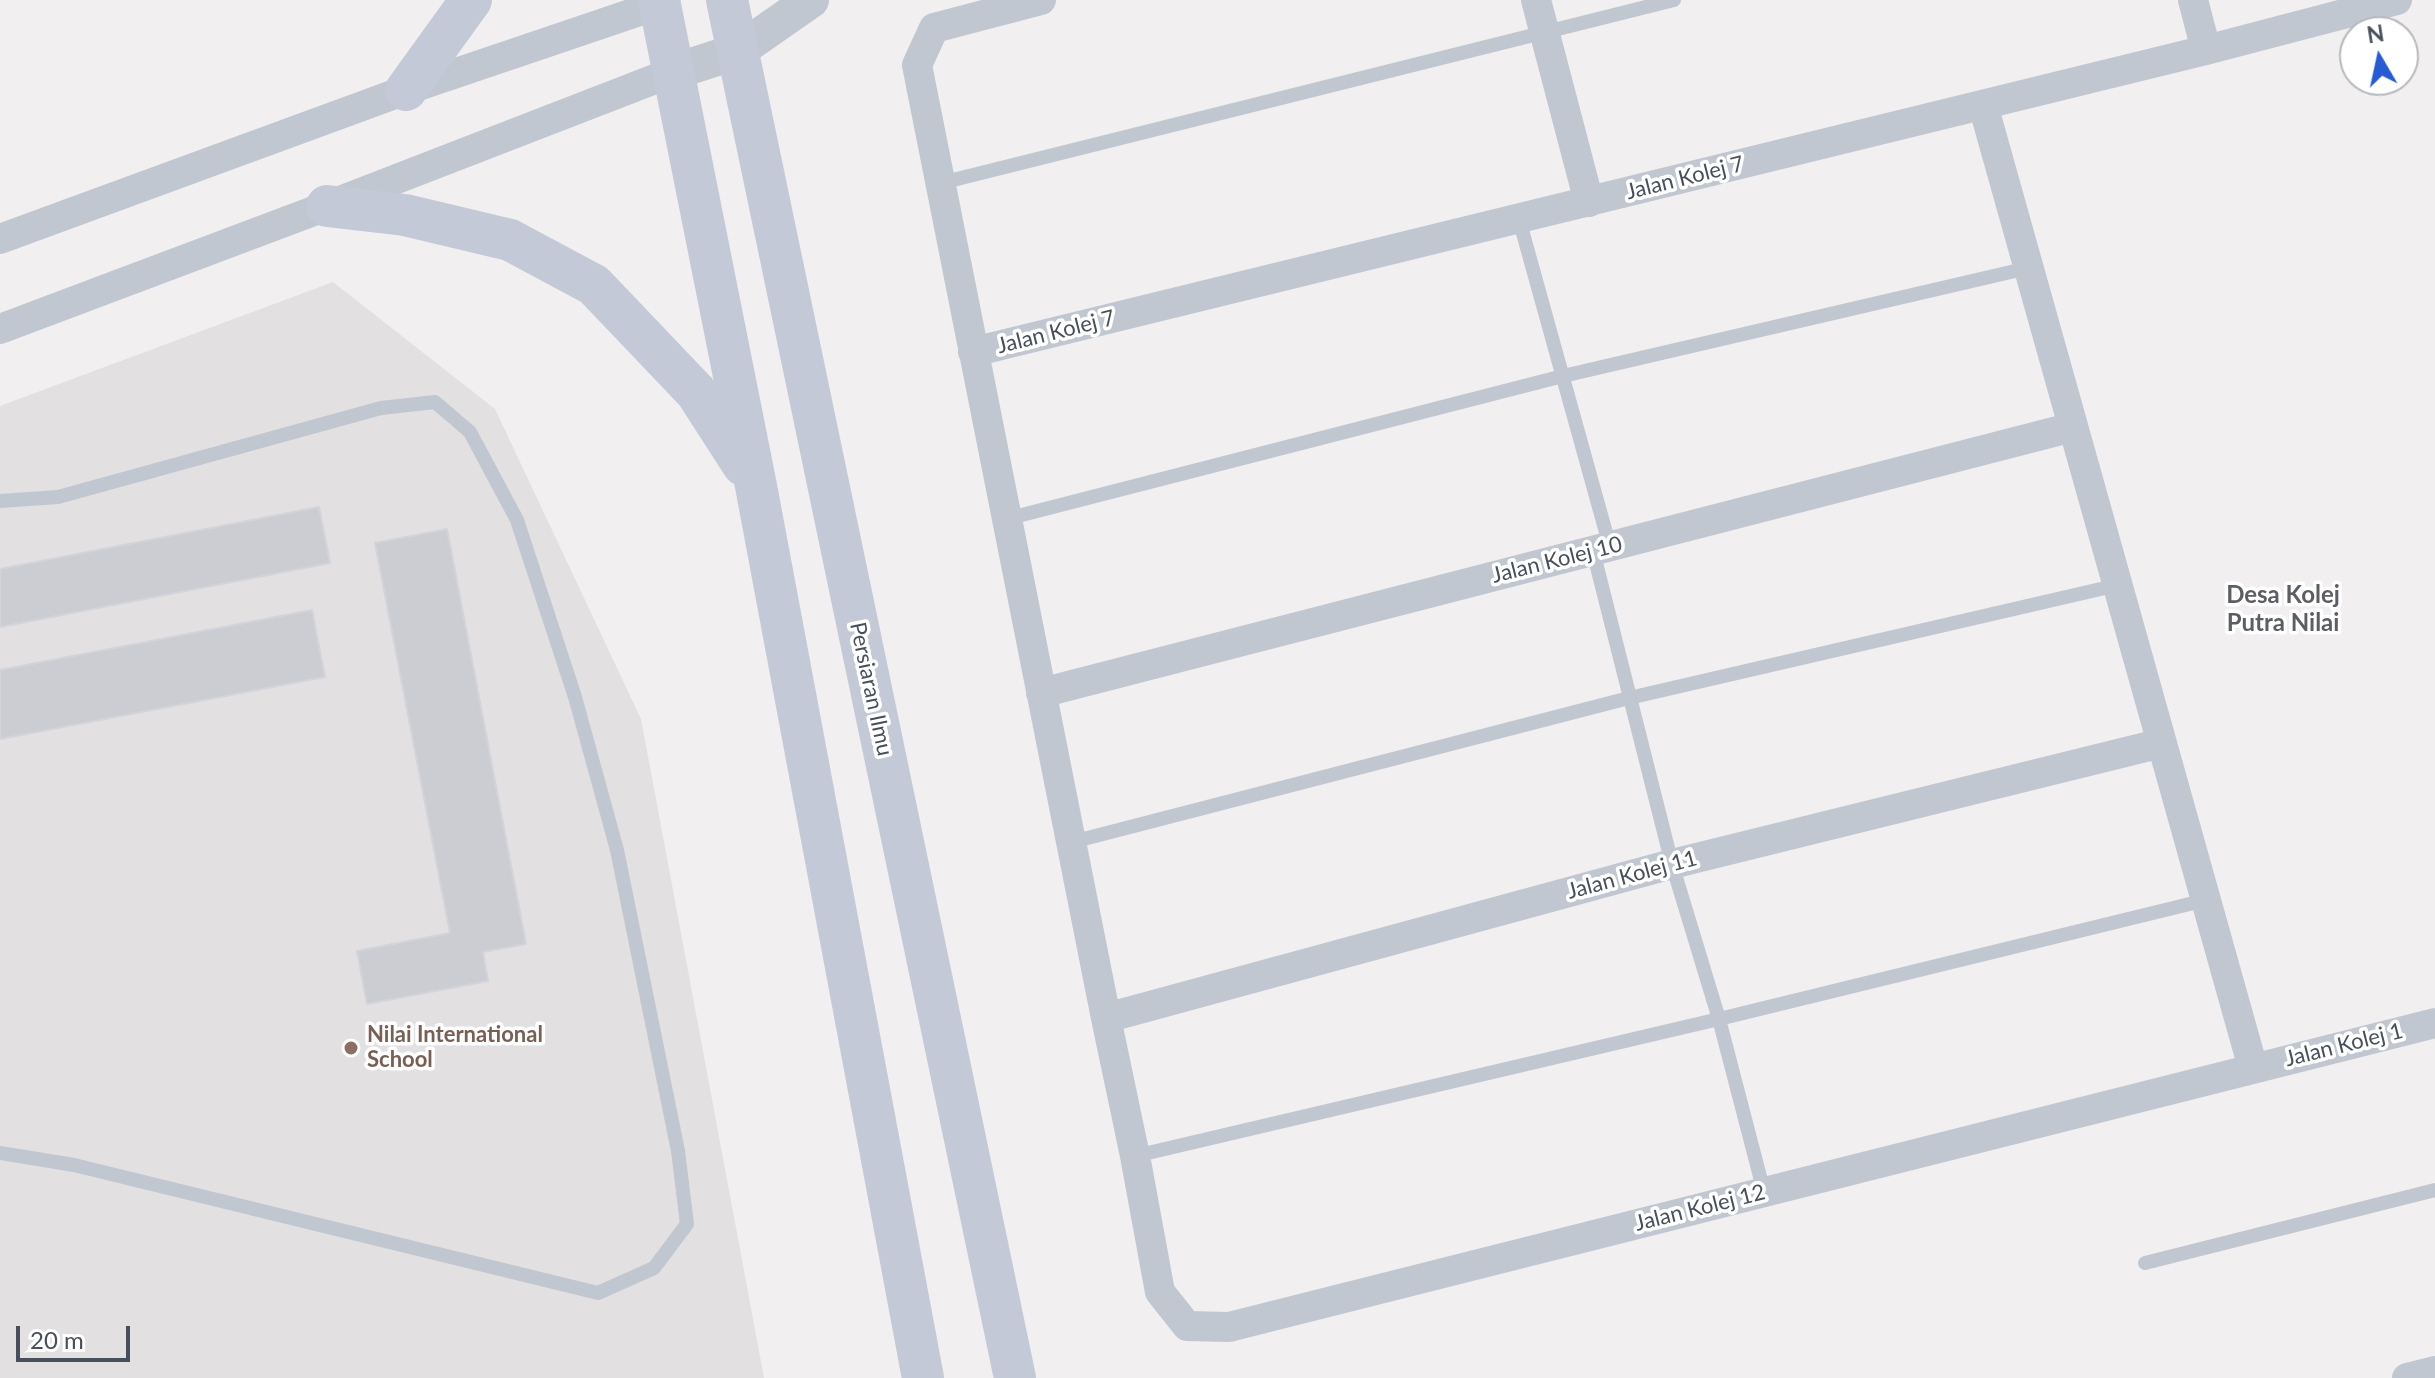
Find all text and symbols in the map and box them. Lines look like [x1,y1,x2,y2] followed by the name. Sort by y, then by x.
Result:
[2339,16,2419,96] north arrow
[2365,19,2386,48] text: N
[1623,151,1747,205] street label: Jalan Kolej 7
[994,305,1118,359] street label: Jalan Kolej 7
[1489,531,1625,589] street label: Jalan Kolej 10
[2226,581,2340,637] district label: Desa Kolej Putra Nilai
[844,620,898,758] street label: Persiaran Ilmu
[1564,845,1700,905] street label: Jalan Kolej 11
[2282,1018,2406,1072] street label: Jalan Kolej 1
[367,1022,543,1074] place label: Nilai International School
[342,1039,360,1057] marker: Nilai International School
[1632,1179,1768,1237] street label: Jalan Kolej 12
[20,1310,134,1360] scale bar
[30,1325,84,1354] text: 20 m

